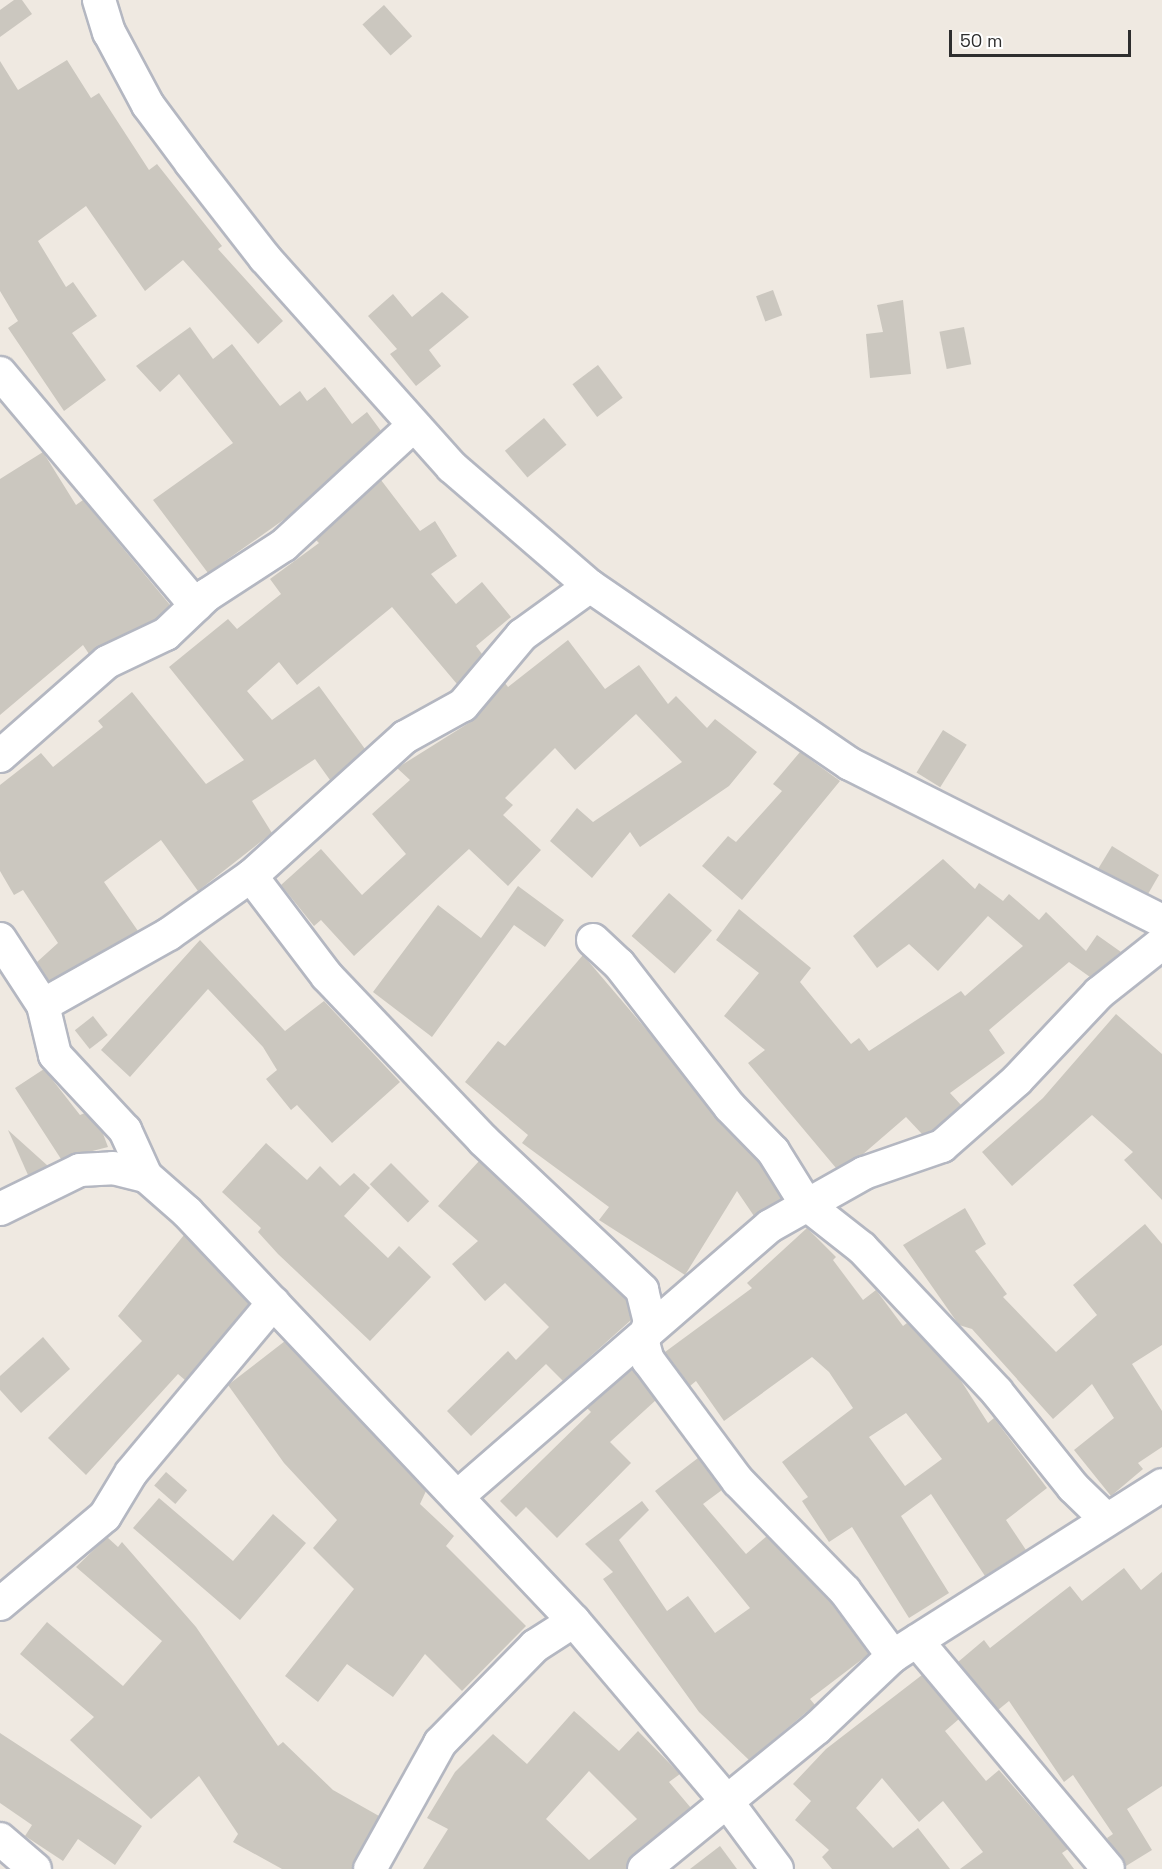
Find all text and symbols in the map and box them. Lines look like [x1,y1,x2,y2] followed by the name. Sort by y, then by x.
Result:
[952,18,1134,56] scale bar
[960,29,1002,52] text: 50 m

